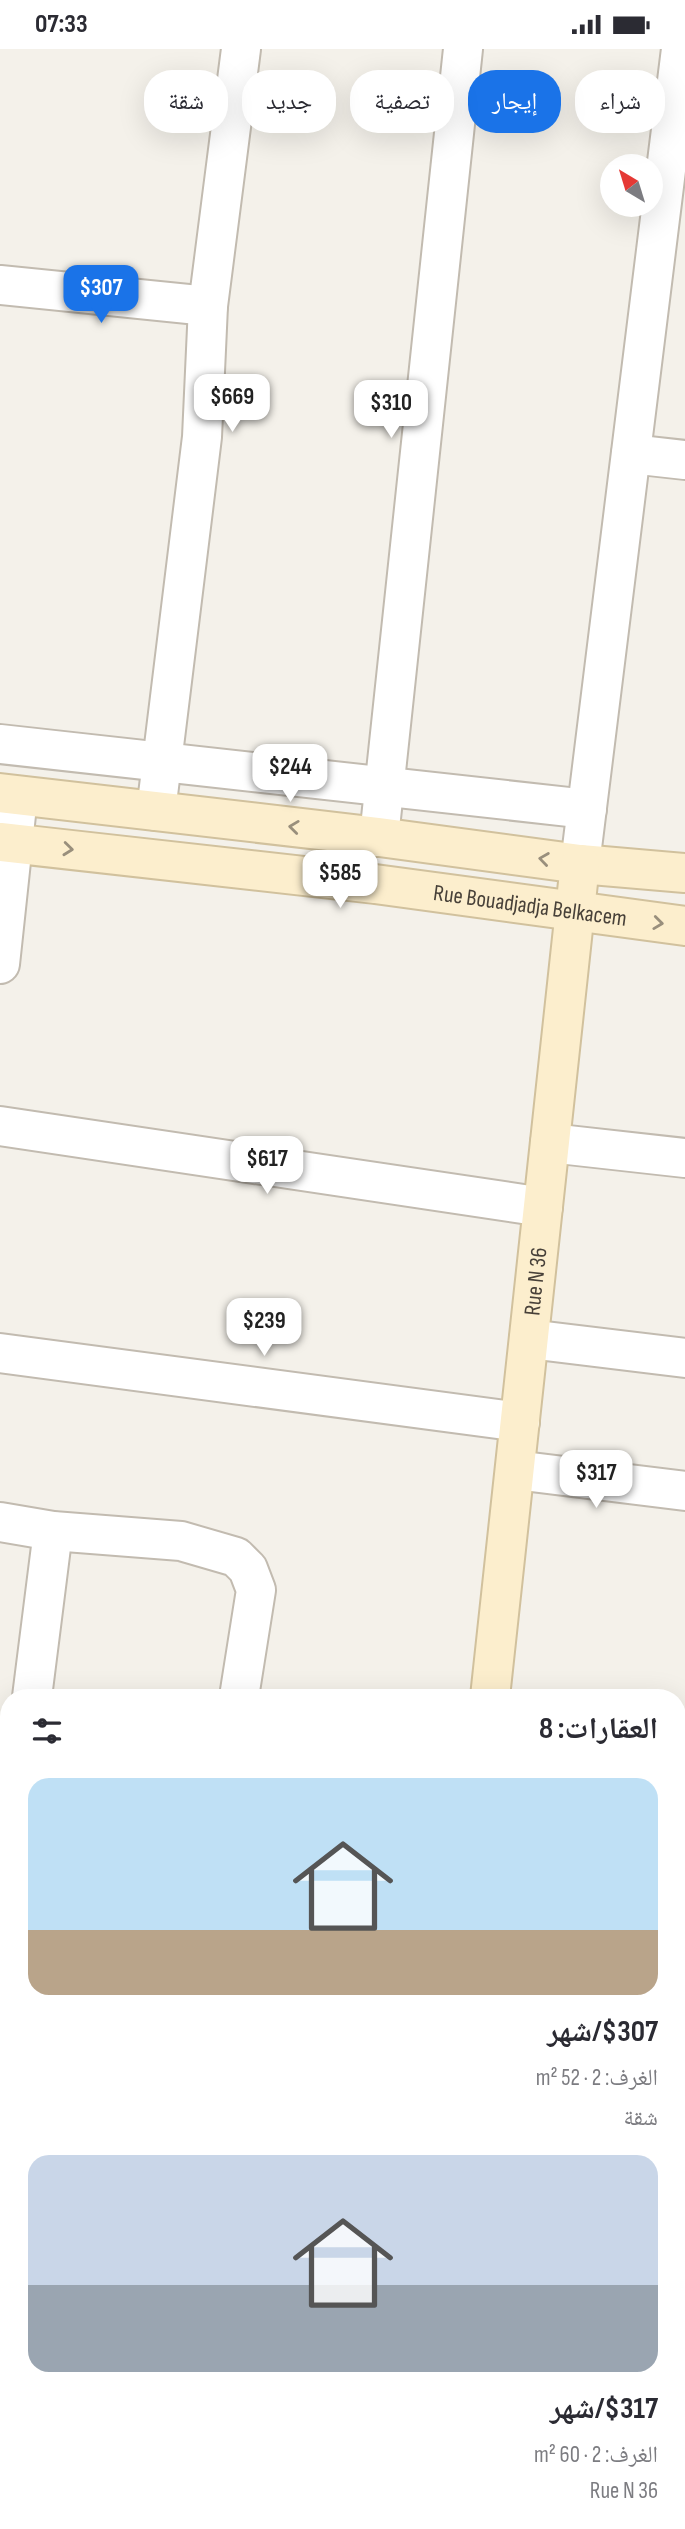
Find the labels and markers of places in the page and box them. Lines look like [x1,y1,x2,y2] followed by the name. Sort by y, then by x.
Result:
[60,265,142,325] pin: $307
[191,375,273,434] pin: $669
[350,381,432,440] pin: $310
[249,745,331,804] pin: $244
[299,851,381,910] pin: $585
[226,1137,308,1196] pin: $617
[223,1299,305,1358] pin: $239
[555,1451,637,1510] pin: $317

